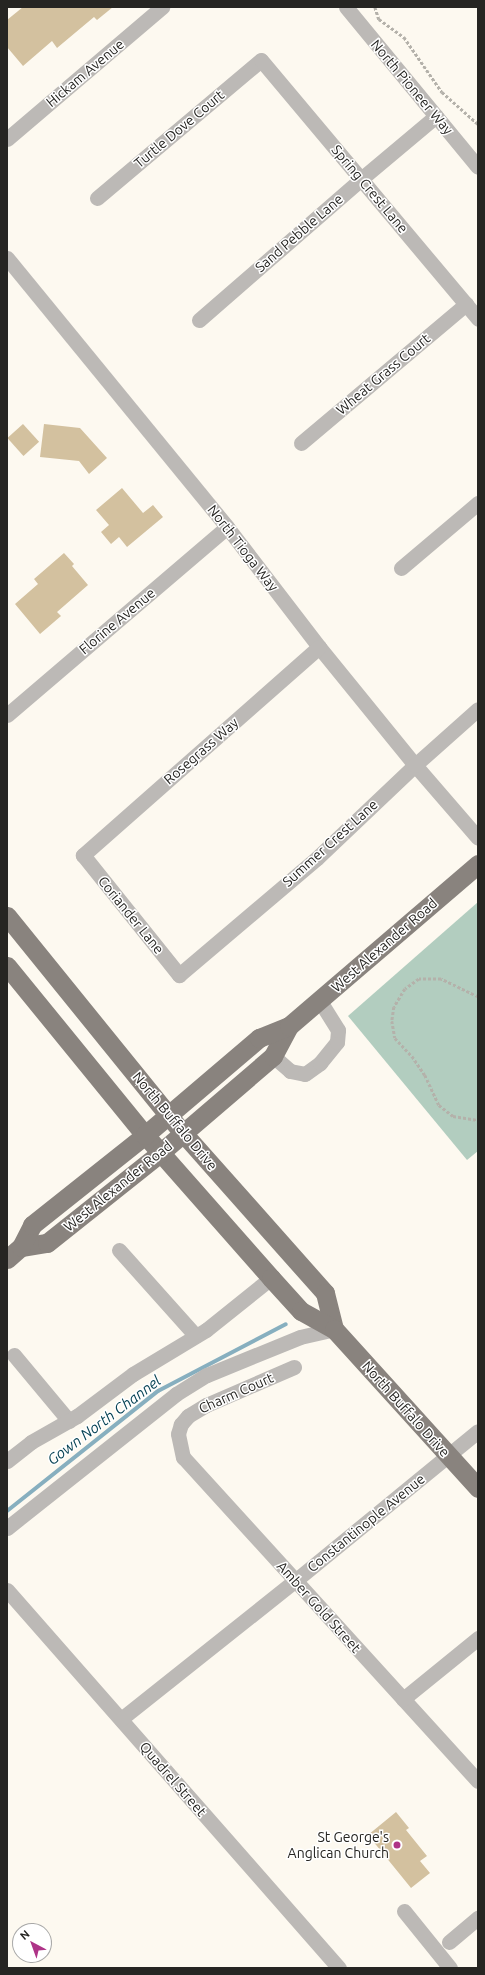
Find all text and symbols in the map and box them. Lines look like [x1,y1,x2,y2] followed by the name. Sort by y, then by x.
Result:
[43,36,127,110] street label: Hickam Avenue
[367,36,457,138] street label: North Pioneer Way
[131,87,227,171] street label: Turtle Dove Court
[328,141,412,237] street label: Spring Crest Lane
[252,190,346,276] street label: Sand Pebble Lane
[333,330,433,418] street label: Wheat Grass Court
[204,501,282,595] street label: North Tioga Way
[76,584,158,658] street label: Florine Avenue
[160,714,242,788] street label: Rosegrass Way
[279,796,381,890] street label: Summer Crest Lane
[95,873,167,957] street label: Coriander Lane
[328,894,440,996] street label: West Alexander Road
[129,1068,221,1174] street label: North Buffalo Drive
[60,1137,176,1235] street label: West Alexander Road
[359,1358,453,1460] street label: North Buffalo Drive
[196,1369,276,1417] street label: Charm Court
[44,1371,164,1469] water label: Gown North Channel
[304,1470,428,1576] street label: Constantinople Avenue
[274,1558,364,1656] street label: Amber Gold Street
[136,1738,210,1820] street label: Quadrel Street
[288,1829,389,1862] place label: St George's Anglican Church
[392,1840,402,1850] marker: St George's Anglican Church
[12,1923,52,1963] north arrow
[18,1927,32,1942] text: N

